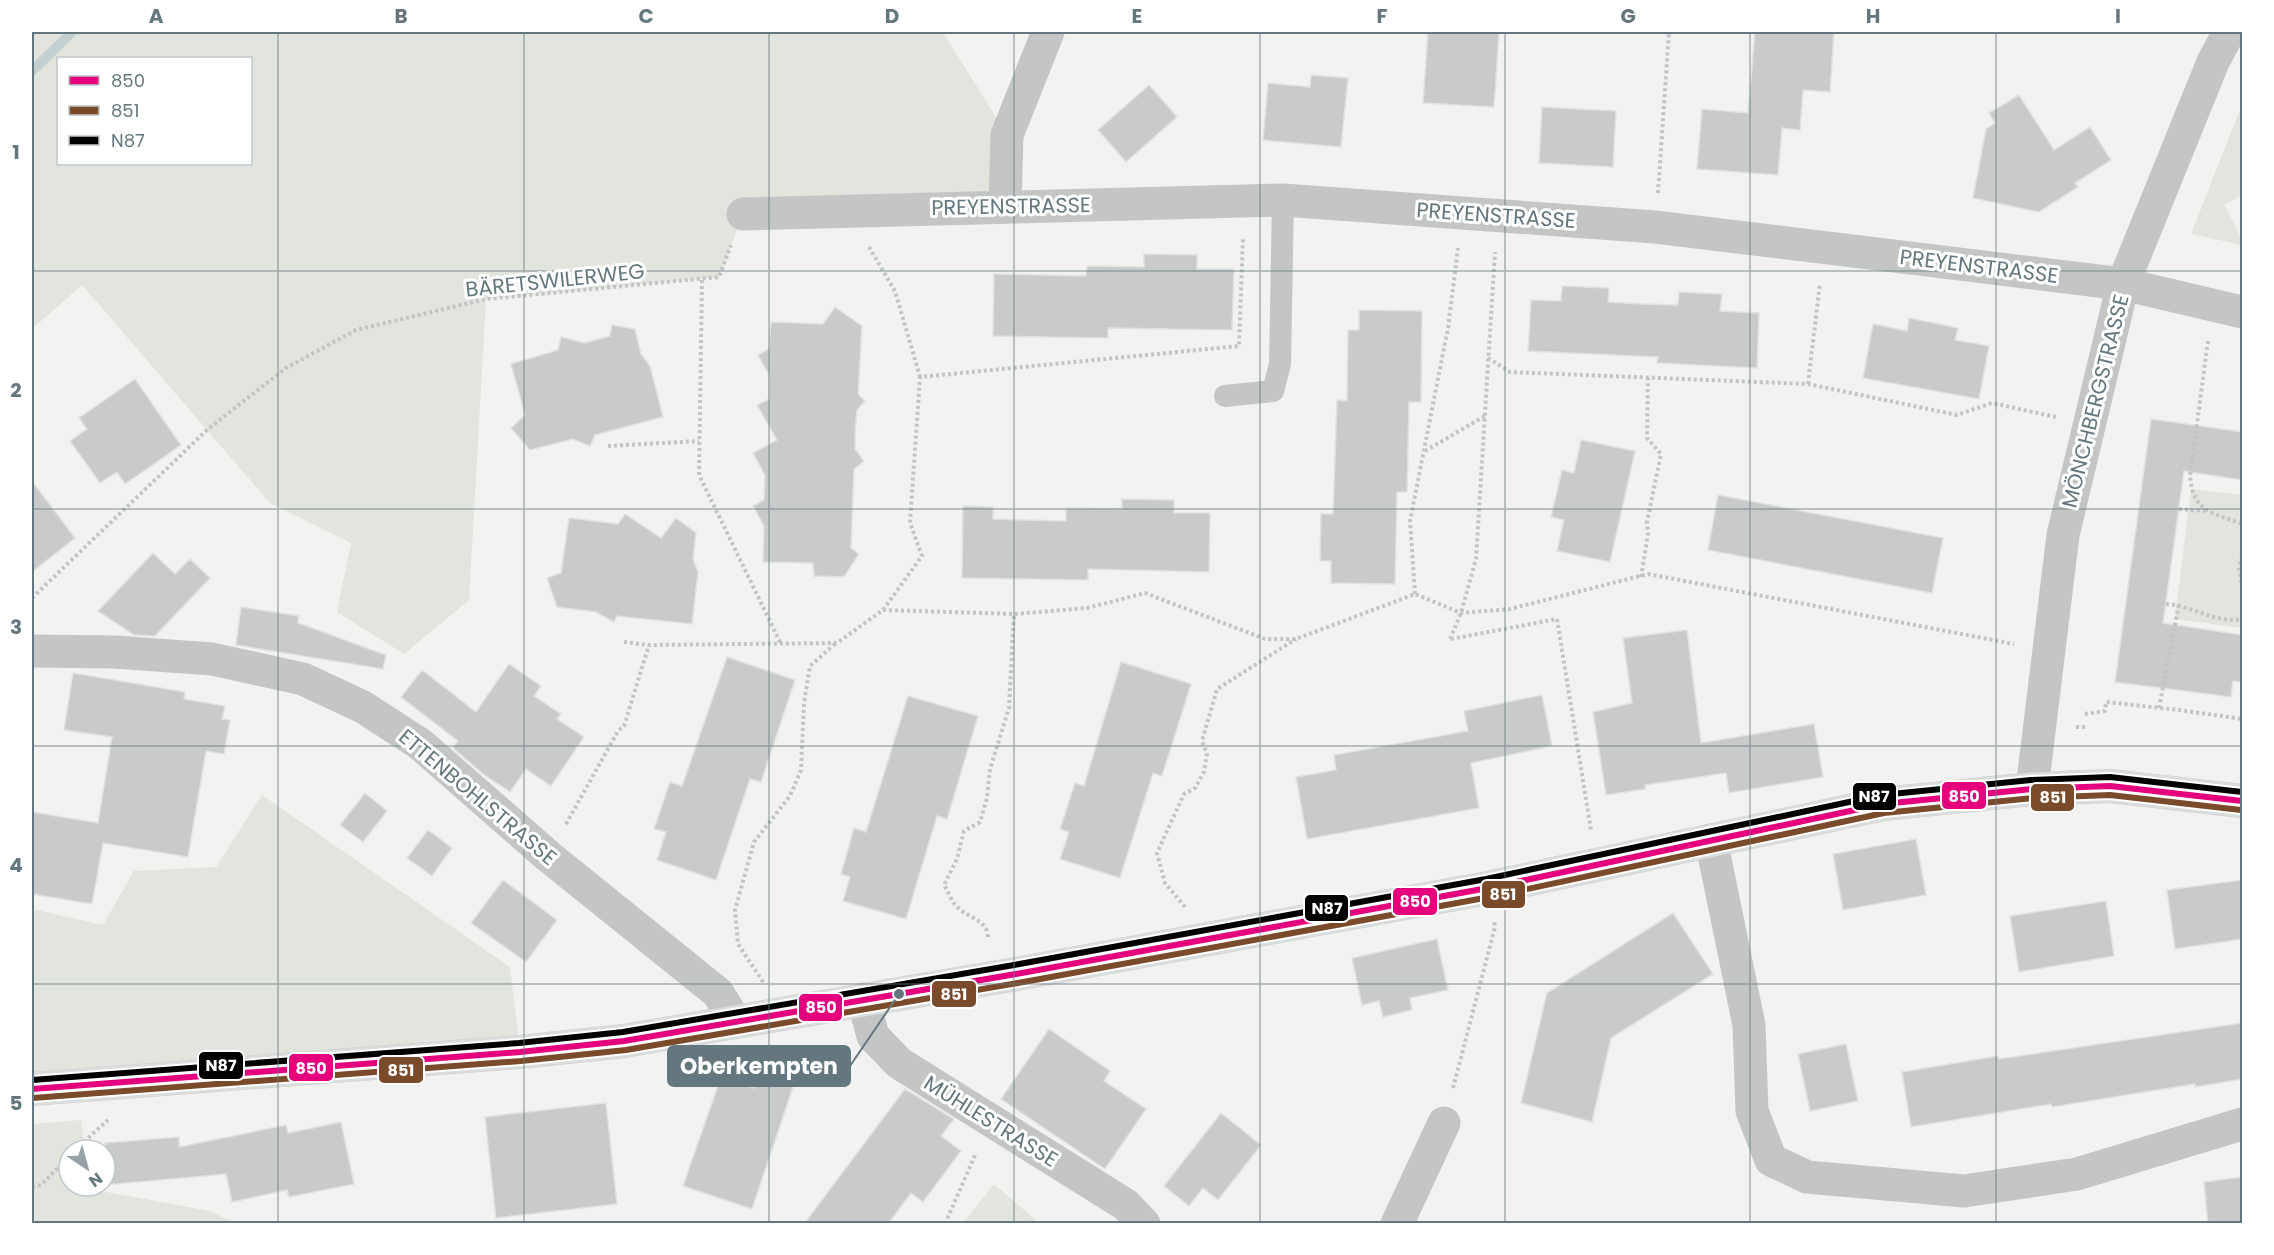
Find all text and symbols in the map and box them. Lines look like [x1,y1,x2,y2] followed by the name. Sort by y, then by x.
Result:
[149,2,164,30] text: A
[394,2,408,30] text: B
[638,2,654,30] text: C
[885,2,899,30] text: D
[1132,2,1142,30] text: E
[1377,2,1388,30] text: F
[1620,2,1636,30] text: G
[1866,2,1880,30] text: H
[2115,2,2121,30] text: I
[57,57,252,165] legend
[111,68,145,93] text: 850
[111,98,139,123] text: 851
[111,128,145,153] text: N87
[12,138,20,166] text: 1
[931,190,1091,222] street label: PREYENSTRASSE
[1415,195,1577,235] street label: PREYENSTRASSE
[1898,242,2060,290] street label: PREYENSTRASSE
[464,256,646,304] street label: BÄRETSWILERWEG
[2054,291,2136,511] street label: MÖNCHBERGSTRASSE
[10,376,22,404] text: 2
[10,613,22,641] text: 3
[393,722,563,872] street label: ETTENBOHLSTRASSE
[1941,781,1987,810] line badge: 850
[1852,782,1897,811] line badge: N87
[2030,783,2075,812] line badge: 851
[1859,785,1890,808] text: N87
[1948,785,1980,808] text: 850
[2040,786,2066,809] text: 851
[9,851,23,879] text: 4
[1481,880,1526,909] line badge: 851
[1490,883,1516,906] text: 851
[1392,887,1438,916] line badge: 850
[1399,890,1431,913] text: 850
[1304,894,1349,922] line badge: N87
[1312,897,1343,920] text: N87
[931,980,977,1008] line badge: 851
[941,983,967,1006] text: 851
[798,993,843,1022] line badge: 850
[805,996,837,1019] text: 850
[668,1046,850,1086] callout: Oberkempten
[198,1051,244,1080] line badge: N87
[680,1051,838,1082] text: Oberkempten
[288,1053,334,1082] line badge: 850
[206,1054,237,1077] text: N87
[378,1056,424,1084] line badge: 851
[295,1057,327,1080] text: 850
[388,1059,414,1082] text: 851
[919,1068,1063,1174] street label: MÜHLESTRASSE
[10,1089,23,1117] text: 5
[57,1138,117,1198] north arrow
[84,1167,107,1193] text: N

